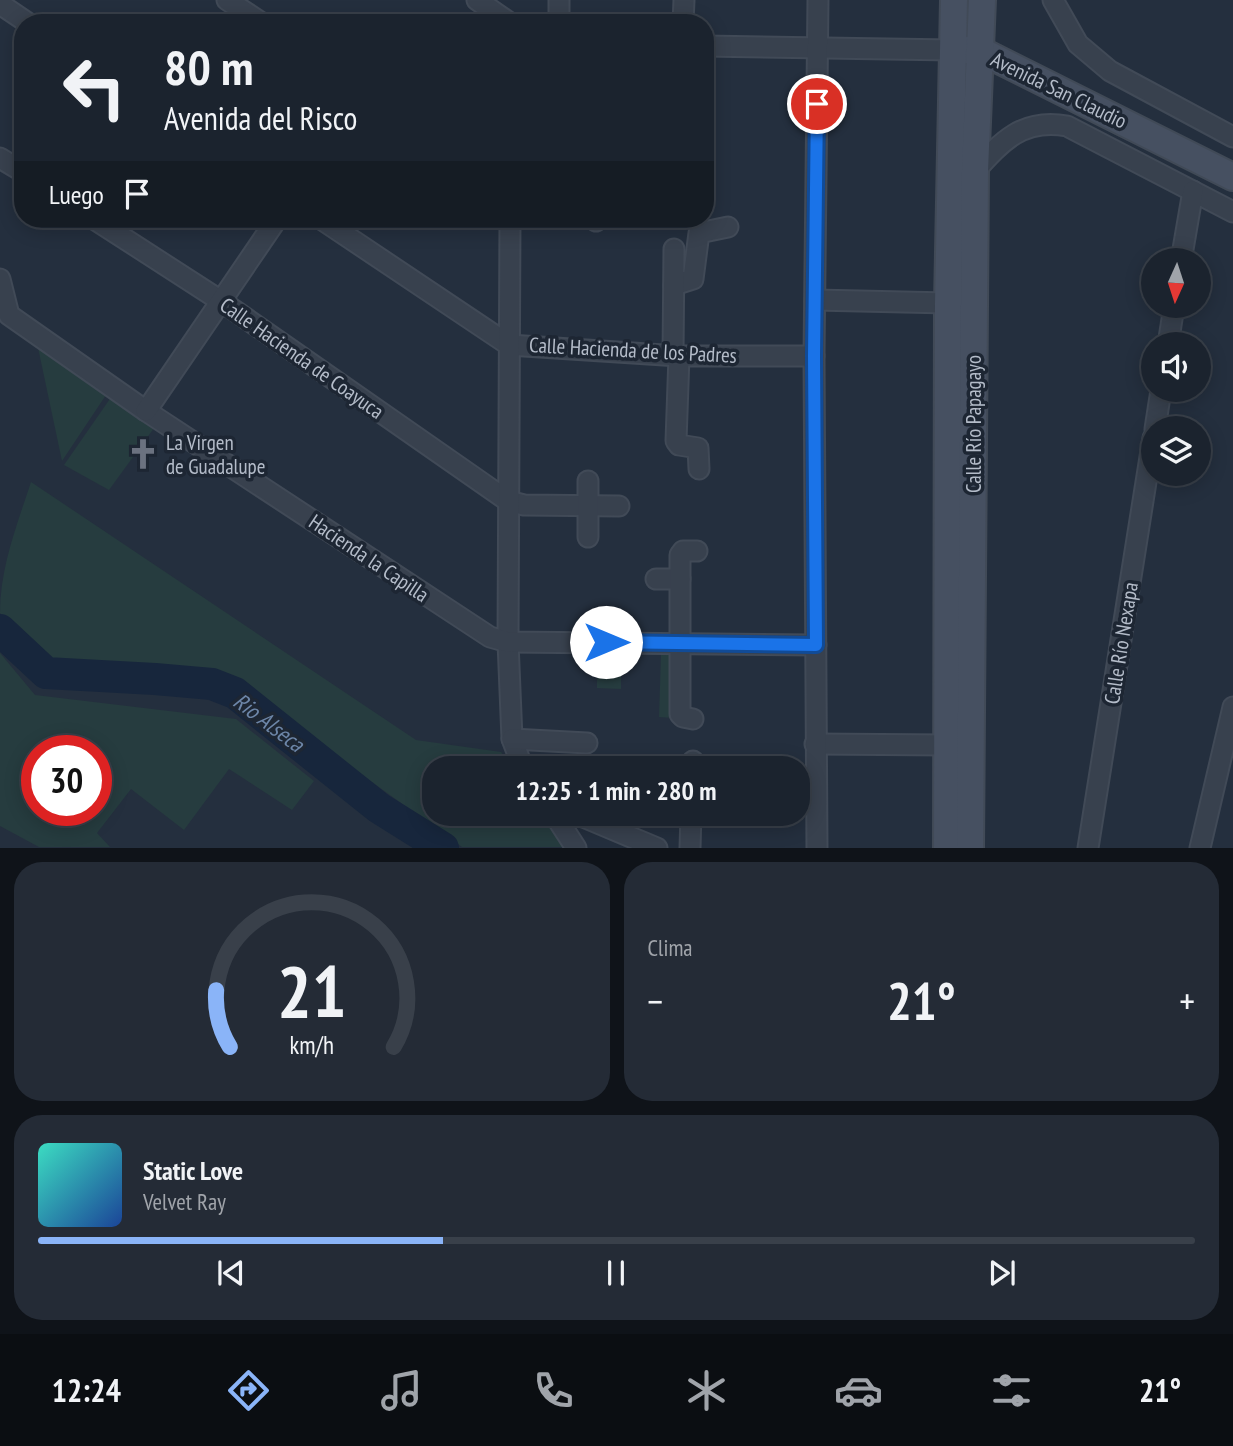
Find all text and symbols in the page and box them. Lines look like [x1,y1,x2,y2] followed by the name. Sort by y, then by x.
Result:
[164,35,253,99] text: 80 m
[49,42,140,133] icon: left
[987,46,1131,134] street label: Avenida San Claudio
[787,74,847,134] pin
[798,85,836,123] icon: arrive
[164,97,357,139] text: Avenida del Risco
[118,175,156,213] icon: arrive
[49,178,104,211] text: Luego
[1141,248,1211,318] north arrow
[1141,248,1211,486] map controls
[215,291,389,425] street label: Calle Hacienda de Coayuca
[529,331,737,369] street label: Calle Hacienda de los Padres
[1141,332,1211,402] button: sound
[960,355,987,493] street label: Calle Río Papagayo
[1141,416,1211,486] button: layers
[166,429,265,480] place label: La Virgen de Guadalupe
[126,437,160,471] church icon: La Virgen de Guadalupe
[304,508,434,608] street label: Hacienda la Capilla
[1098,580,1144,706] street label: Calle Río Nexapa
[569,605,643,679] position arrow
[228,686,311,759] water label: Rio Alseca
[21,735,112,826] speed limit sign: 30
[516,774,716,807] text: 12:25 · 1 min · 280 m
[648,933,693,962] text: Clima
[277,944,347,1038] text: 21
[887,967,956,1034] text: 21°
[648,976,663,1025] text: −
[1179,976,1195,1025] text: +
[290,1029,334,1061] text: km/h
[143,1154,243,1187] text: Static Love
[143,1187,226,1216] text: Velvet Ray
[212,1254,250,1292] icon: previous
[597,1254,635,1292] icon: pause
[983,1254,1021,1292] icon: next
[224,1366,273,1415] icon: directions
[377,1366,426,1415] icon: music
[529,1366,578,1415] icon: phone
[682,1366,731,1415] icon: climate
[834,1366,883,1415] icon: car
[987,1366,1036,1415] icon: filters
[52,1369,121,1411] text: 12:24
[1139,1369,1181,1411] text: 21°

